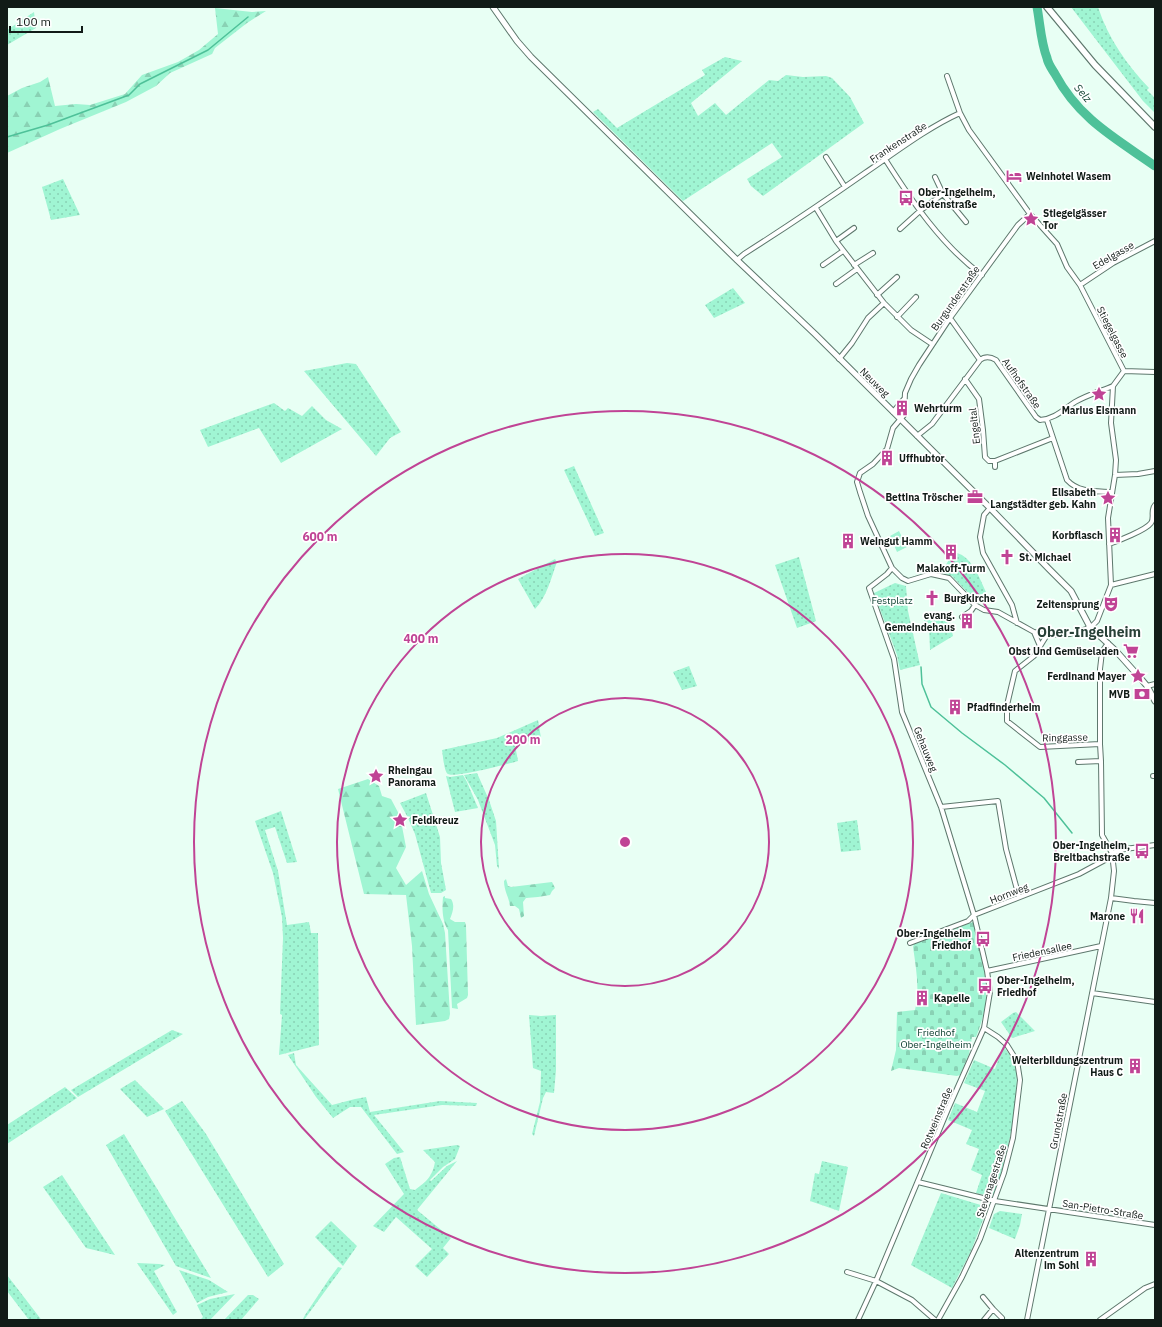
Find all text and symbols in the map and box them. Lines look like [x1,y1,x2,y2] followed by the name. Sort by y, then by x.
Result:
[10,8,82,34] scale bar
[16,14,51,29] text: 100 m
[1071,81,1096,106] water label: Selz
[867,119,930,166] street label: Frankenstraße
[1005,167,1023,185] hotel icon: Weinhotel Wasem
[1026,170,1111,183] place label: Weinhotel Wasem
[918,186,995,211] place label: Ober-Ingelheim, Gotenstraße
[897,189,915,207] bus stop icon: Ober-Ingelheim, Gotenstraße
[1043,207,1106,232] place label: Stiegelgässer Tor
[1022,210,1040,228] place icon: Stiegelgässer Tor
[1090,238,1137,272] street label: Edelgasse
[928,263,983,333] street label: Burgunderstraße
[1094,304,1131,361] street label: Stiegelgasse
[999,355,1044,412] street label: Aufhofstraße
[857,365,893,400] street label: Neuweg
[1090,385,1108,403] place icon: Marius Eismann
[893,399,911,417] building icon: Wehrturm
[914,402,962,415] place label: Wehrturm
[1062,404,1136,417] place label: Marius Eismann
[966,407,983,445] street label: Engeltal
[878,449,896,467] building icon: Uffhubtor
[899,452,945,465] place label: Uffhubtor
[990,486,1096,511] place label: Elisabeth Langstädter geb. Kahn
[966,488,984,506] office icon: Bettina Tröscher
[1099,489,1117,507] place icon: Elisabeth Langstädter geb. Kahn
[885,491,963,504] place label: Bettina Tröscher
[1106,526,1124,544] building icon: Korbflasch
[302,529,338,544] text: 600 m
[1052,529,1103,542] place label: Korbflasch
[839,532,857,550] building icon: Weingut Hamm
[860,535,932,548] place label: Weingut Hamm
[942,543,960,561] building icon: Malakoff-Turm
[998,548,1016,566] church icon: St. Michael
[1019,551,1071,564] place label: St. Michael
[917,562,985,575] place label: Malakoff-Turm
[923,589,941,607] church icon: Burgkirche
[944,592,996,605] place label: Burgkirche
[871,594,913,607] park label: Festplatz
[1102,595,1120,613] theatre icon: Zeitensprung
[1037,598,1099,611] place label: Zeitensprung
[884,609,955,634] place label: evang. Gemeindehaus
[958,612,976,630] building icon: evang. Gemeindehaus
[1037,623,1141,641] district label: Ober-Ingelheim
[403,631,439,646] text: 400 m
[1122,642,1140,660] supermarket icon: Obst Und Gemüseladen
[1009,645,1119,658] place label: Obst Und Gemüseladen
[1129,667,1147,685] place icon: Ferdinand Mayer
[1047,670,1126,683] place label: Ferdinand Mayer
[1133,685,1151,703] bank icon: MVB
[1109,688,1130,701] place label: MVB
[946,698,964,716] building icon: Pfadfinderheim
[967,701,1041,714] place label: Pfadfinderheim
[911,725,941,774] street label: Gehauweg
[1042,731,1088,744] street label: Ringgasse
[505,732,541,747] text: 200 m
[388,764,436,789] place label: Rheingau Panorama
[367,767,385,785] place icon: Rheingau Panorama
[391,811,409,829] place icon: Feldkreuz
[412,814,459,827] place label: Feldkreuz
[618,835,632,849] centre of rings
[1053,839,1130,864] place label: Ober-Ingelheim, Breitbachstraße
[1133,842,1151,860] bus stop icon: Ober-Ingelheim, Breitbachstraße
[988,880,1031,907] street label: Hornweg
[1128,907,1146,925] restaurant icon: Marone
[1090,910,1125,923] place label: Marone
[897,927,971,952] place label: Ober-Ingelheim Friedhof
[974,930,992,948] bus stop icon: Ober-Ingelheim Friedhof
[1011,939,1074,964] street label: Friedensallee
[997,974,1074,999] place label: Ober-Ingelheim, Friedhof
[976,977,994,995] bus stop icon: Ober-Ingelheim, Friedhof
[913,989,931,1007] building icon: Kapelle
[934,992,970,1005] place label: Kapelle
[900,1026,972,1051] park label: Friedhof Ober-Ingelheim
[1012,1054,1123,1079] place label: Weiterbildungszentrum Haus C
[1126,1057,1144,1075] building icon: Weiterbildungszentrum Haus C
[918,1085,956,1151] street label: Rotweinstraße
[1047,1091,1070,1150] street label: Grundstraße
[974,1143,1010,1219] street label: Stevenagestraße
[1062,1197,1145,1222] street label: San-Pietro-Straße
[1014,1247,1079,1272] place label: Altenzentrum im Sohl
[1082,1250,1100,1268] building icon: Altenzentrum im Sohl

